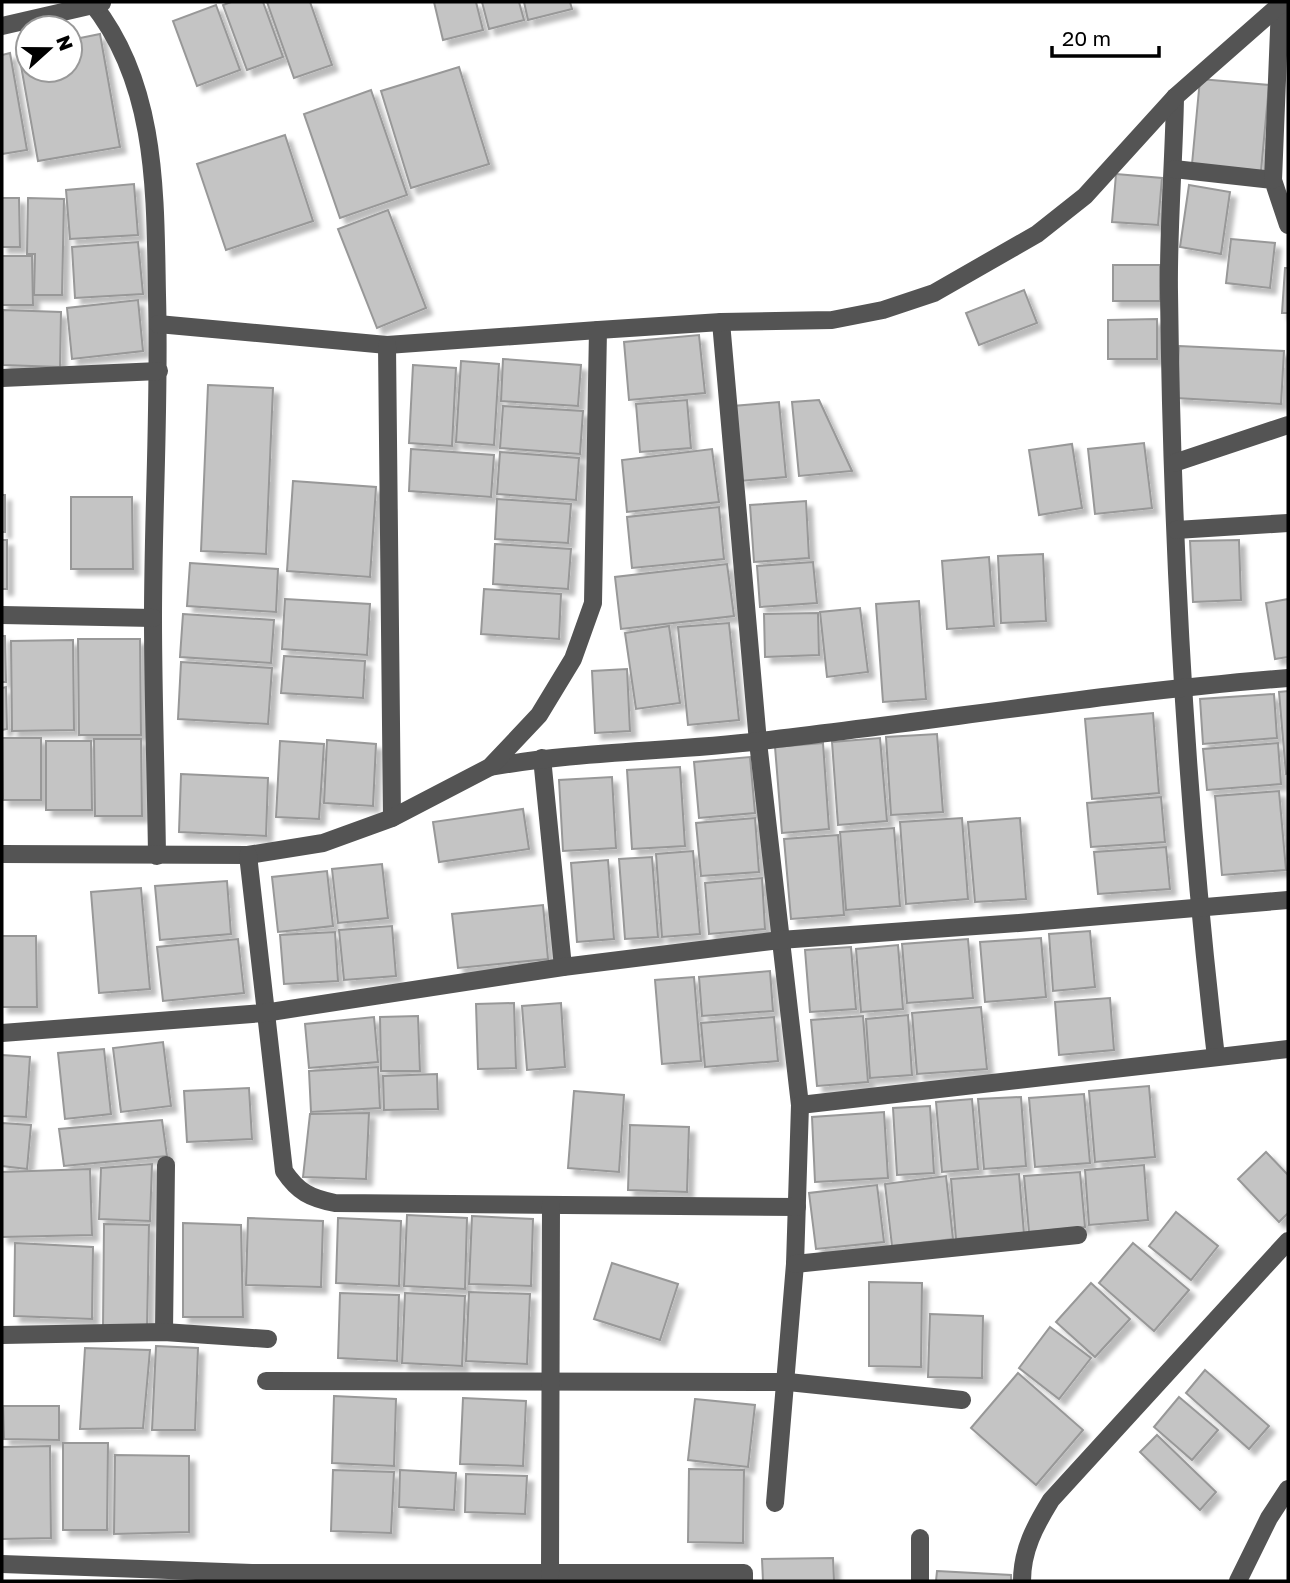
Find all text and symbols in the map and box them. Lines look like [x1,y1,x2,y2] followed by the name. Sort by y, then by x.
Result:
[14,14,84,84] north arrow
[1052,14,1159,58] scale bar
[1062,25,1111,51] text: 20 m
[52,32,79,54] text: N

